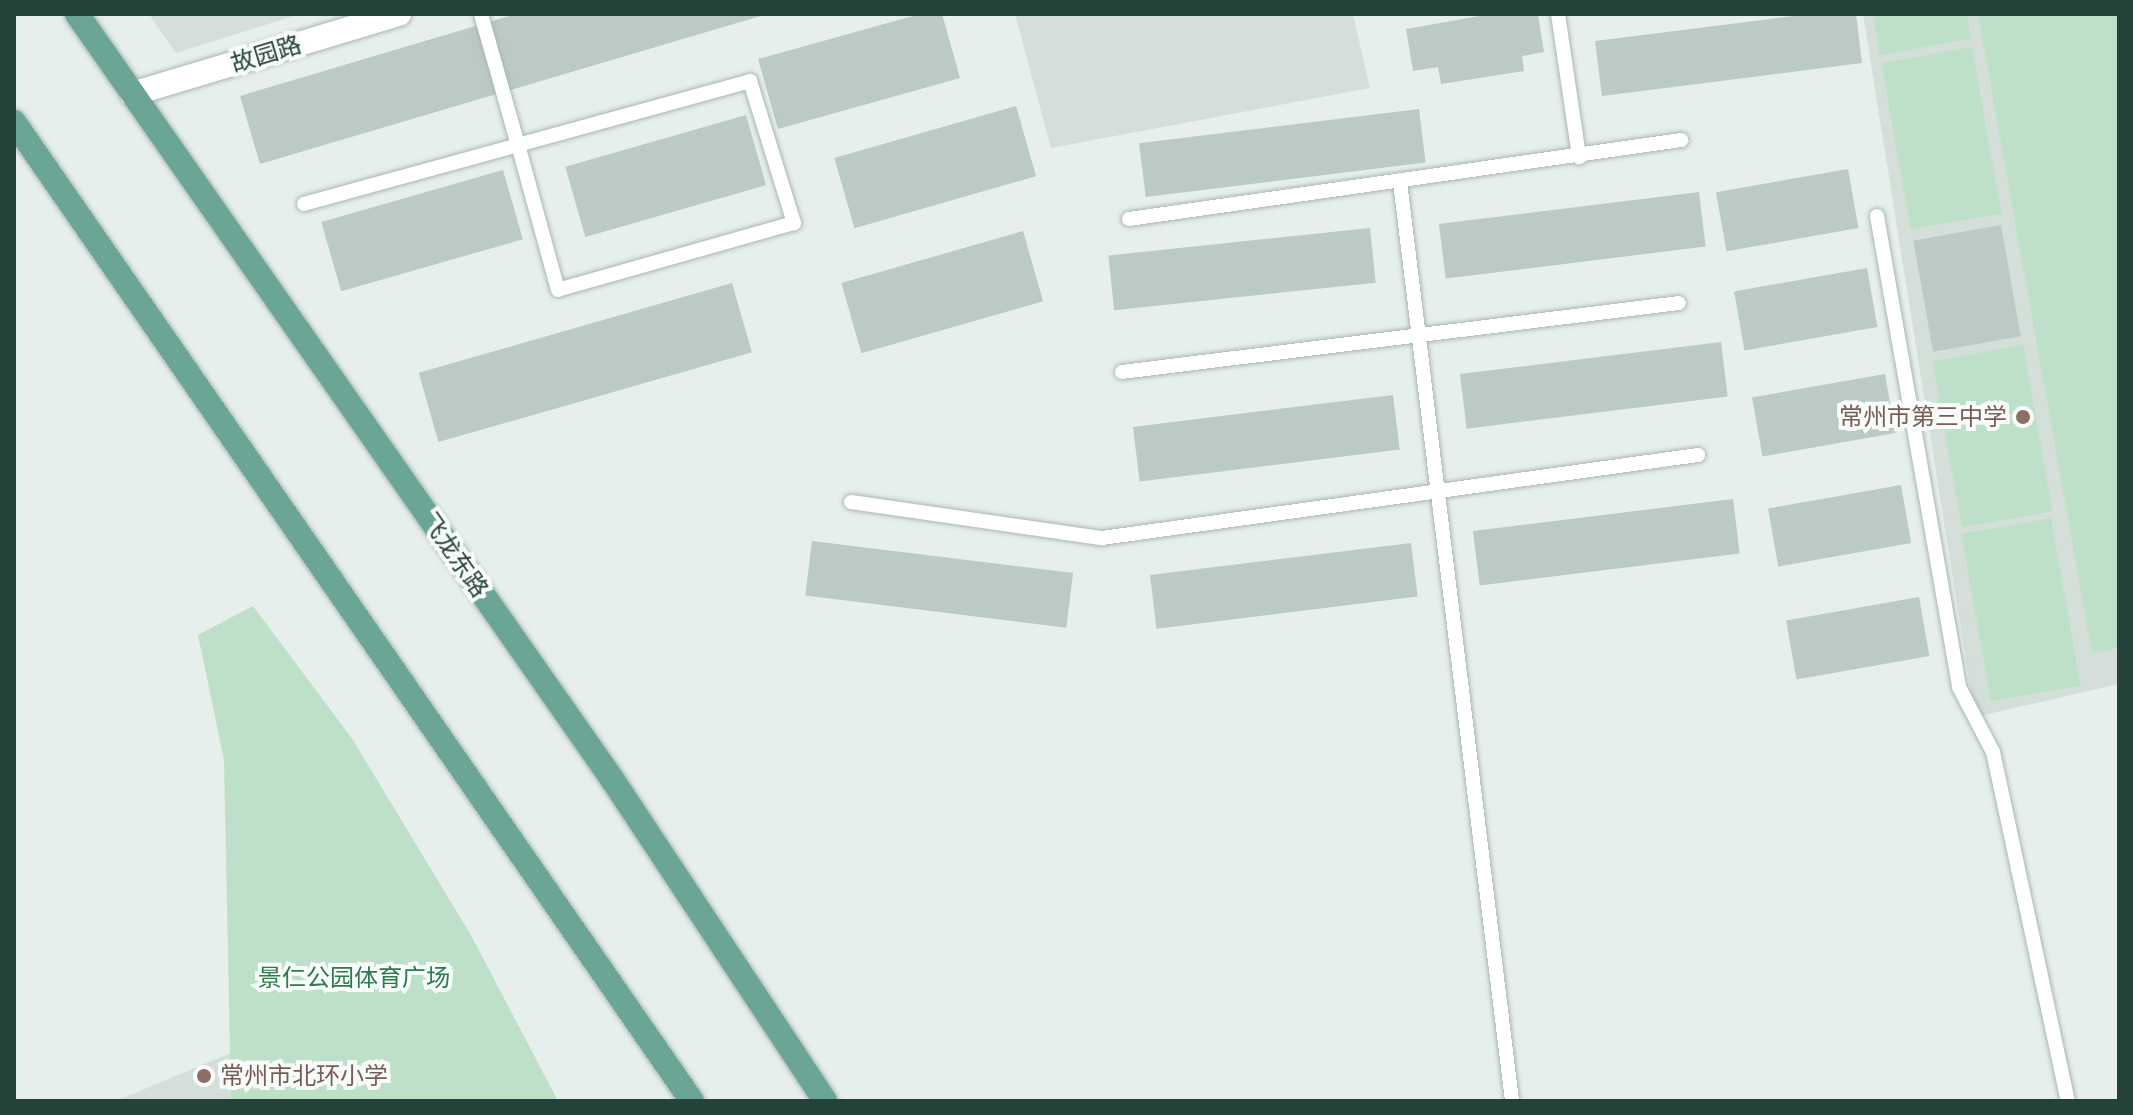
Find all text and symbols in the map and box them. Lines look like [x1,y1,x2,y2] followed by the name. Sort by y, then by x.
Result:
[227,30,305,78] street label: 故园路
[1839,403,2007,431] place label: 常州市第三中学
[2014,408,2032,426] marker: 常州市第三中学
[416,507,494,603] street label: 飞龙东路
[258,964,450,992] park label: 景仁公园体育广场
[220,1062,388,1090] place label: 常州市北环小学
[195,1067,213,1085] marker: 常州市北环小学

